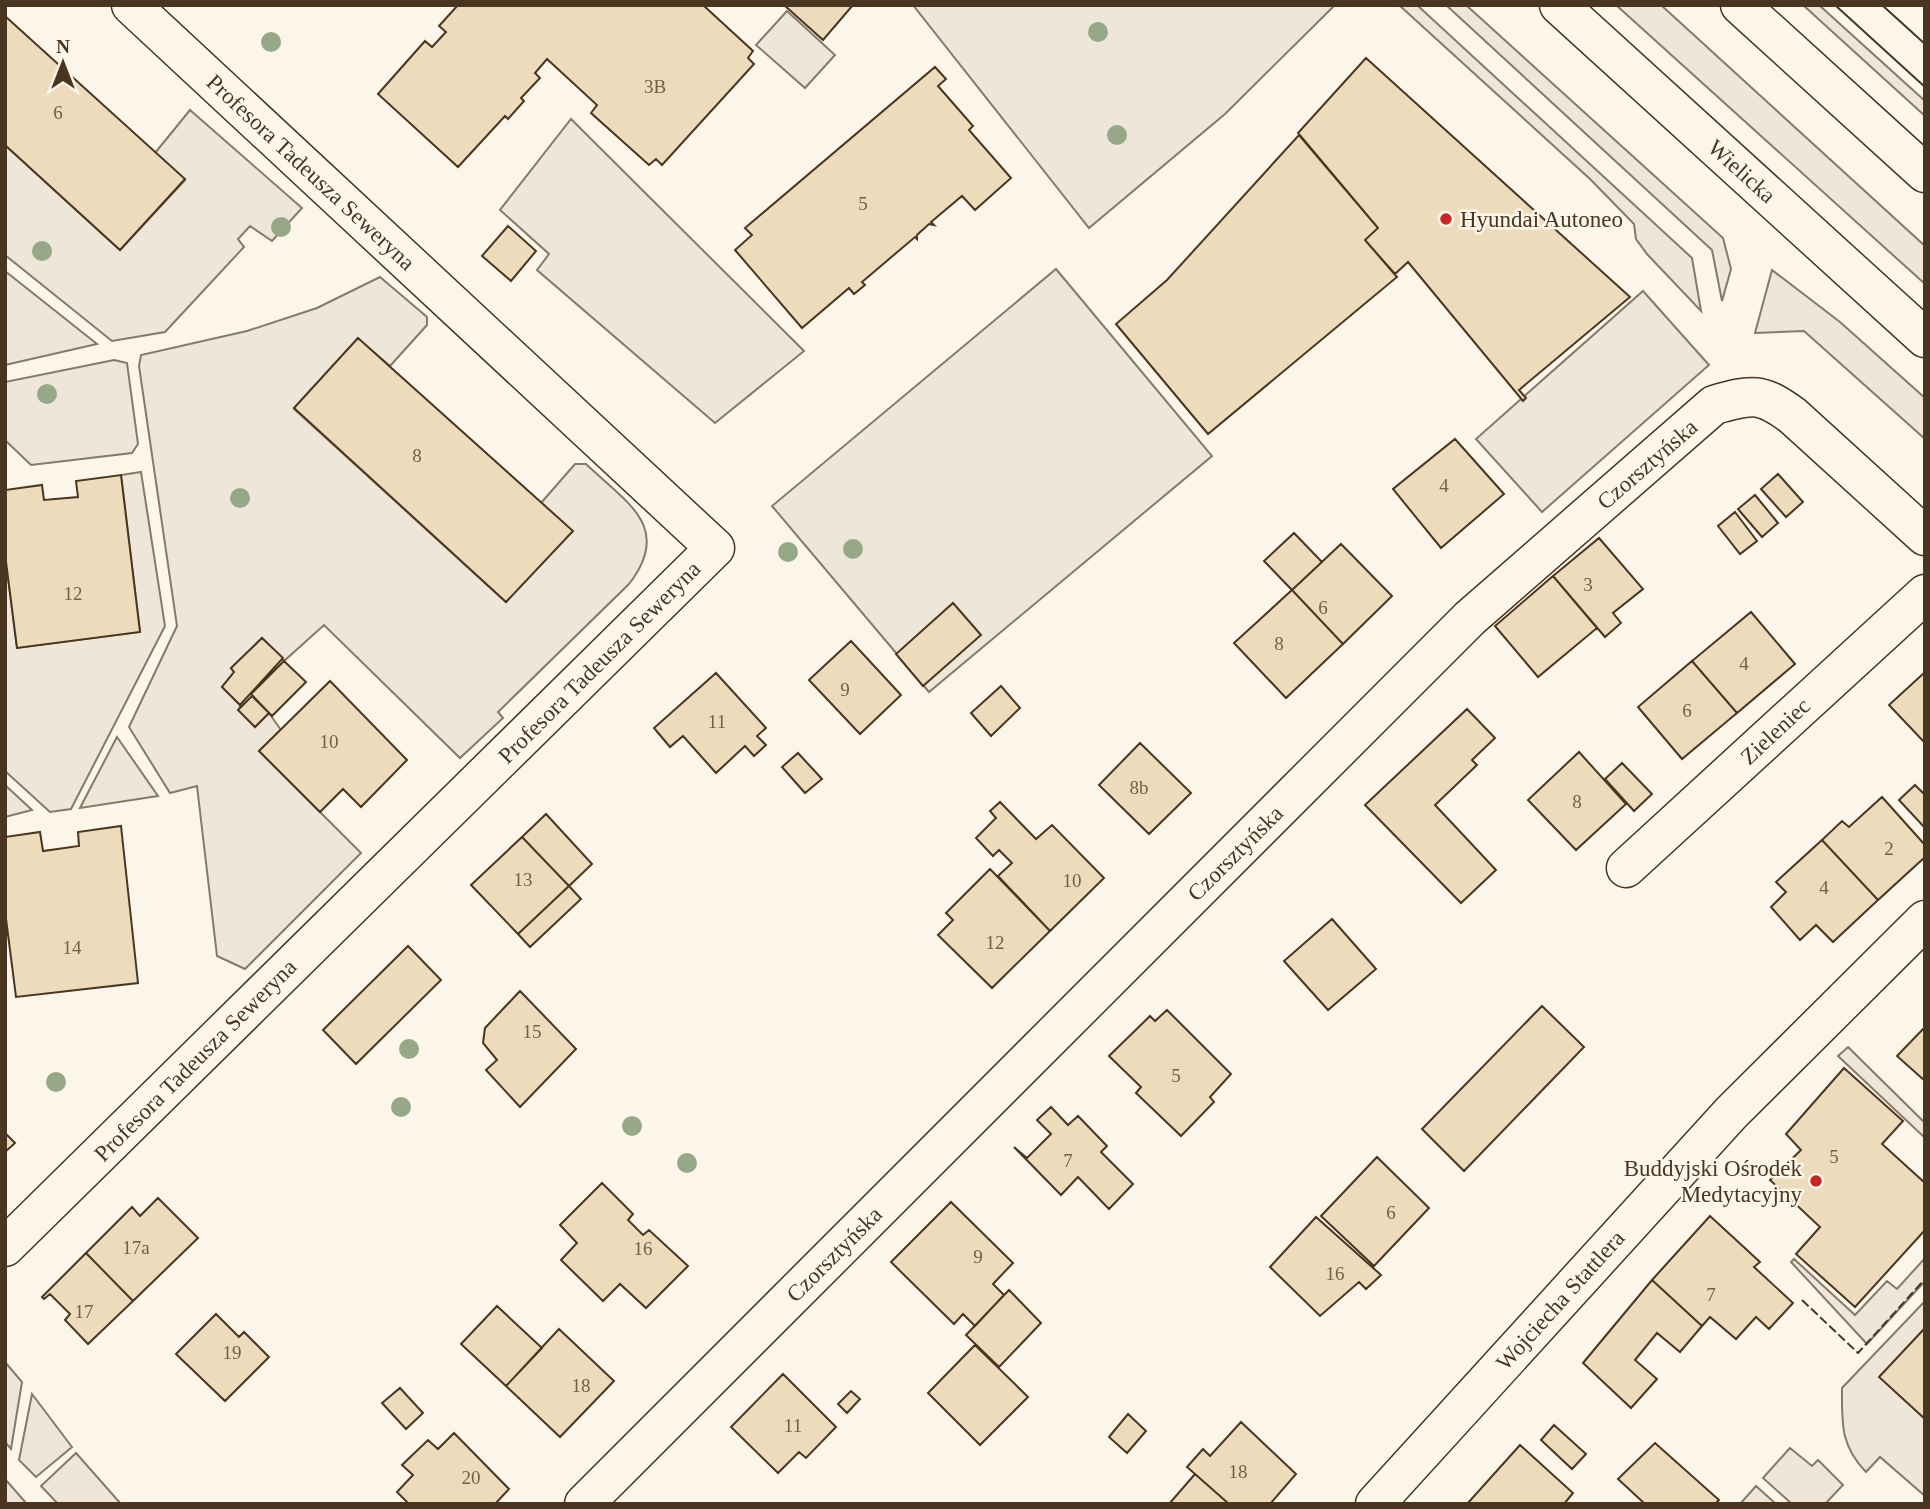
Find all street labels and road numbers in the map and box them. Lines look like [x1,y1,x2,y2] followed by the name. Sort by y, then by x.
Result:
[202,69,420,275] street label: Profesora Tadeusza Seweryna
[1703,135,1781,208] street label: Wielicka
[1592,414,1702,514] street label: Czorsztyńska
[493,556,705,768] street label: Profesora Tadeusza Seweryna
[1736,693,1815,770] street label: Zieleniec
[1183,801,1288,906] street label: Czorsztyńska
[89,954,301,1166] street label: Profesora Tadeusza Seweryna
[782,1202,887,1307] street label: Czorsztyńska
[1491,1226,1630,1375] street label: Wojciecha Stattlera

